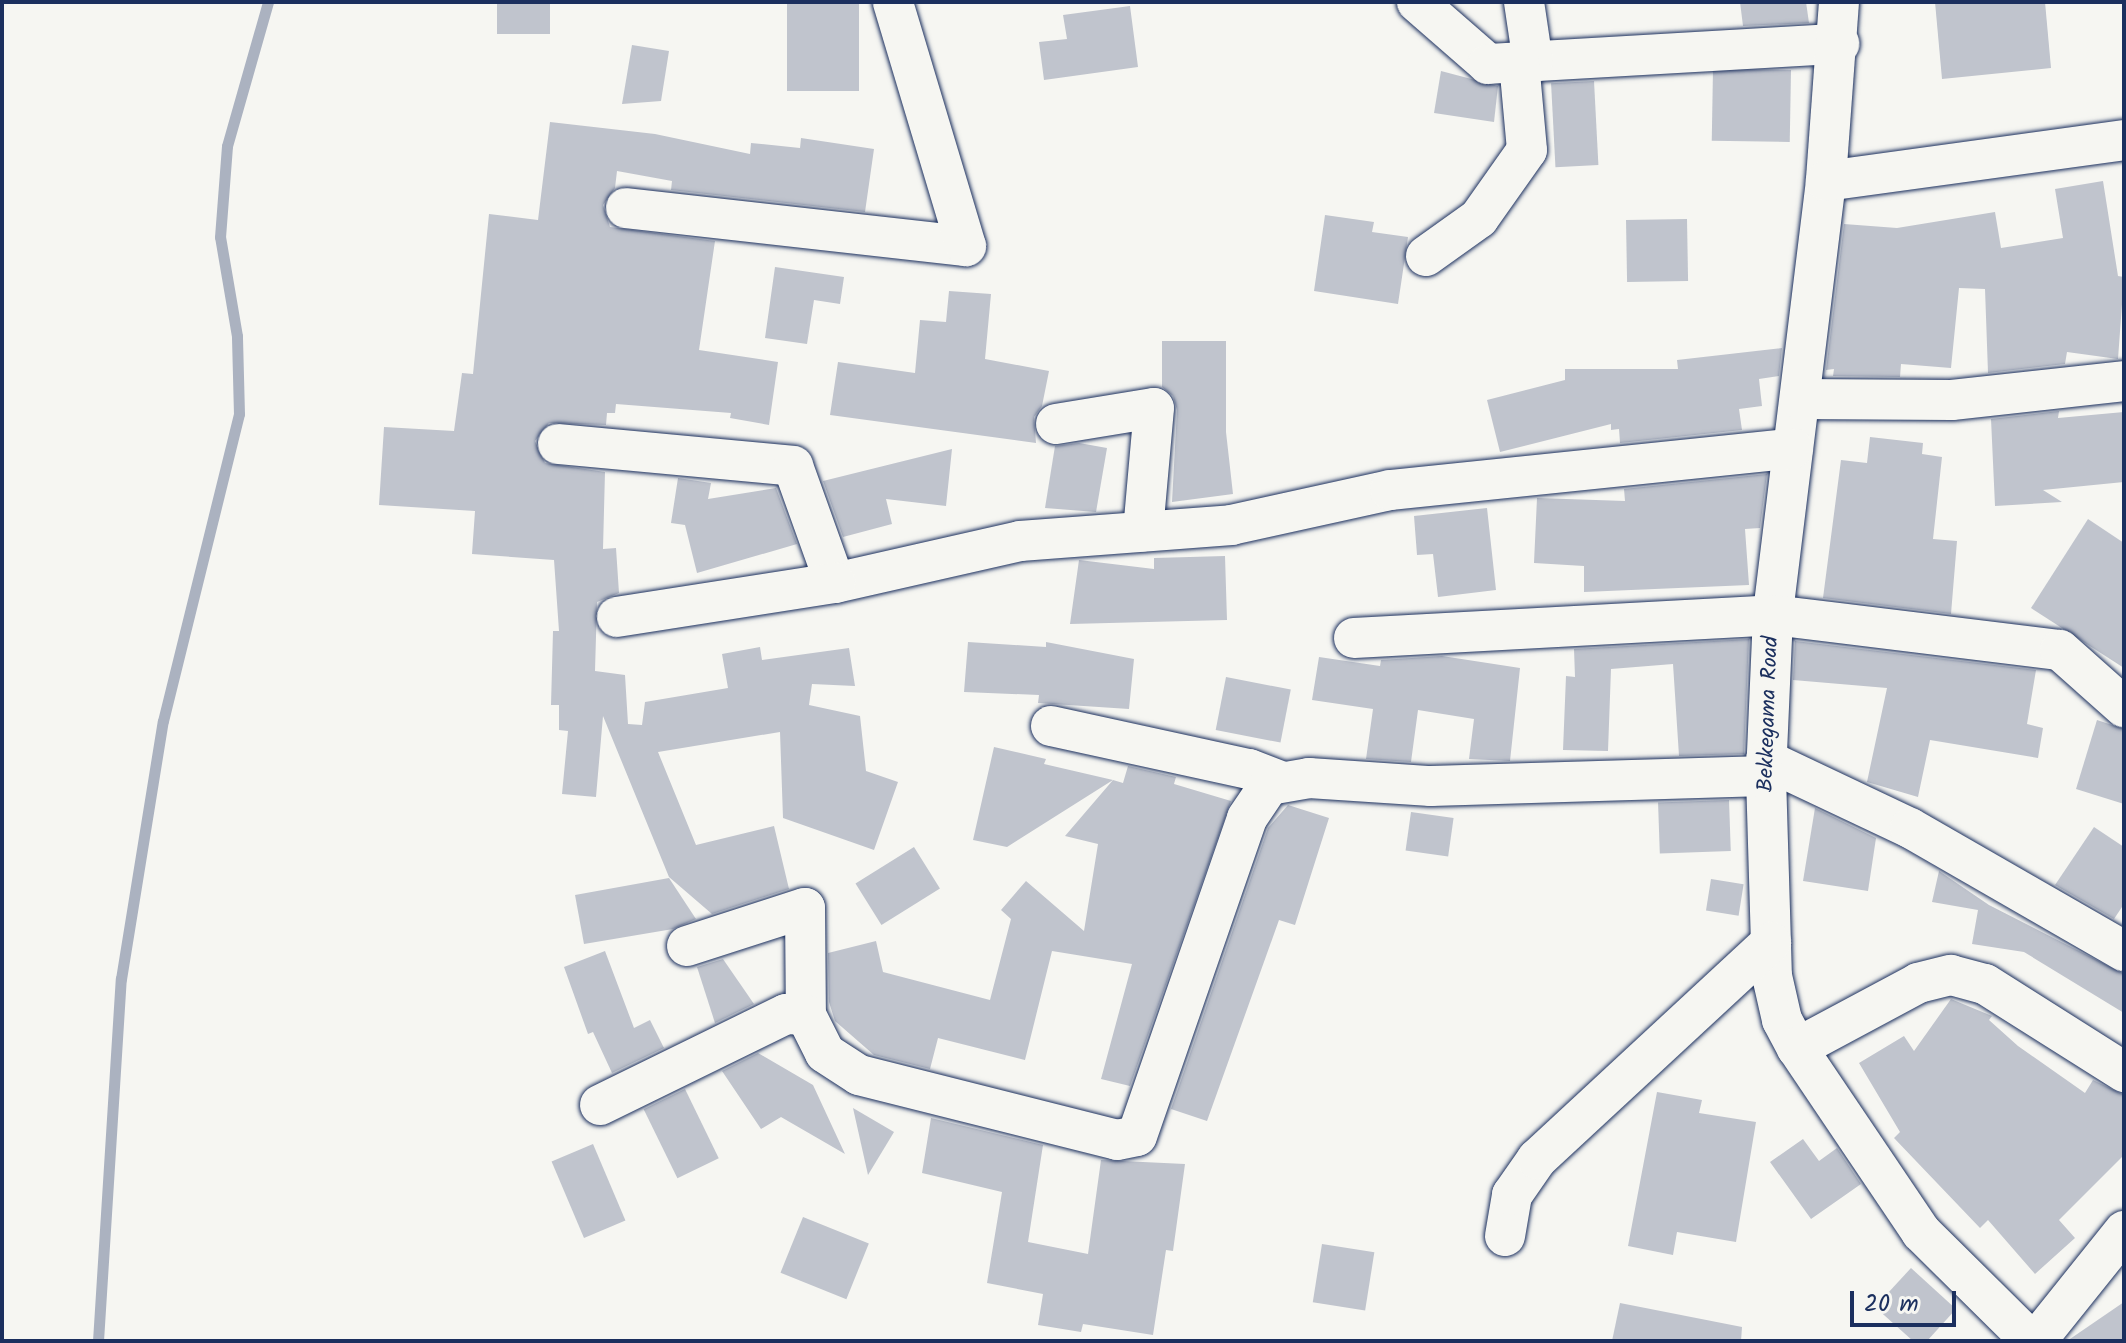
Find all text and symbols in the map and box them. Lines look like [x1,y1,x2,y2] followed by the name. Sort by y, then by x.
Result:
[1753,636,1785,792] street label: Bekkegama Road
[1854,1275,1960,1325] scale bar
[1864,1285,1919,1324] text: 20 m

